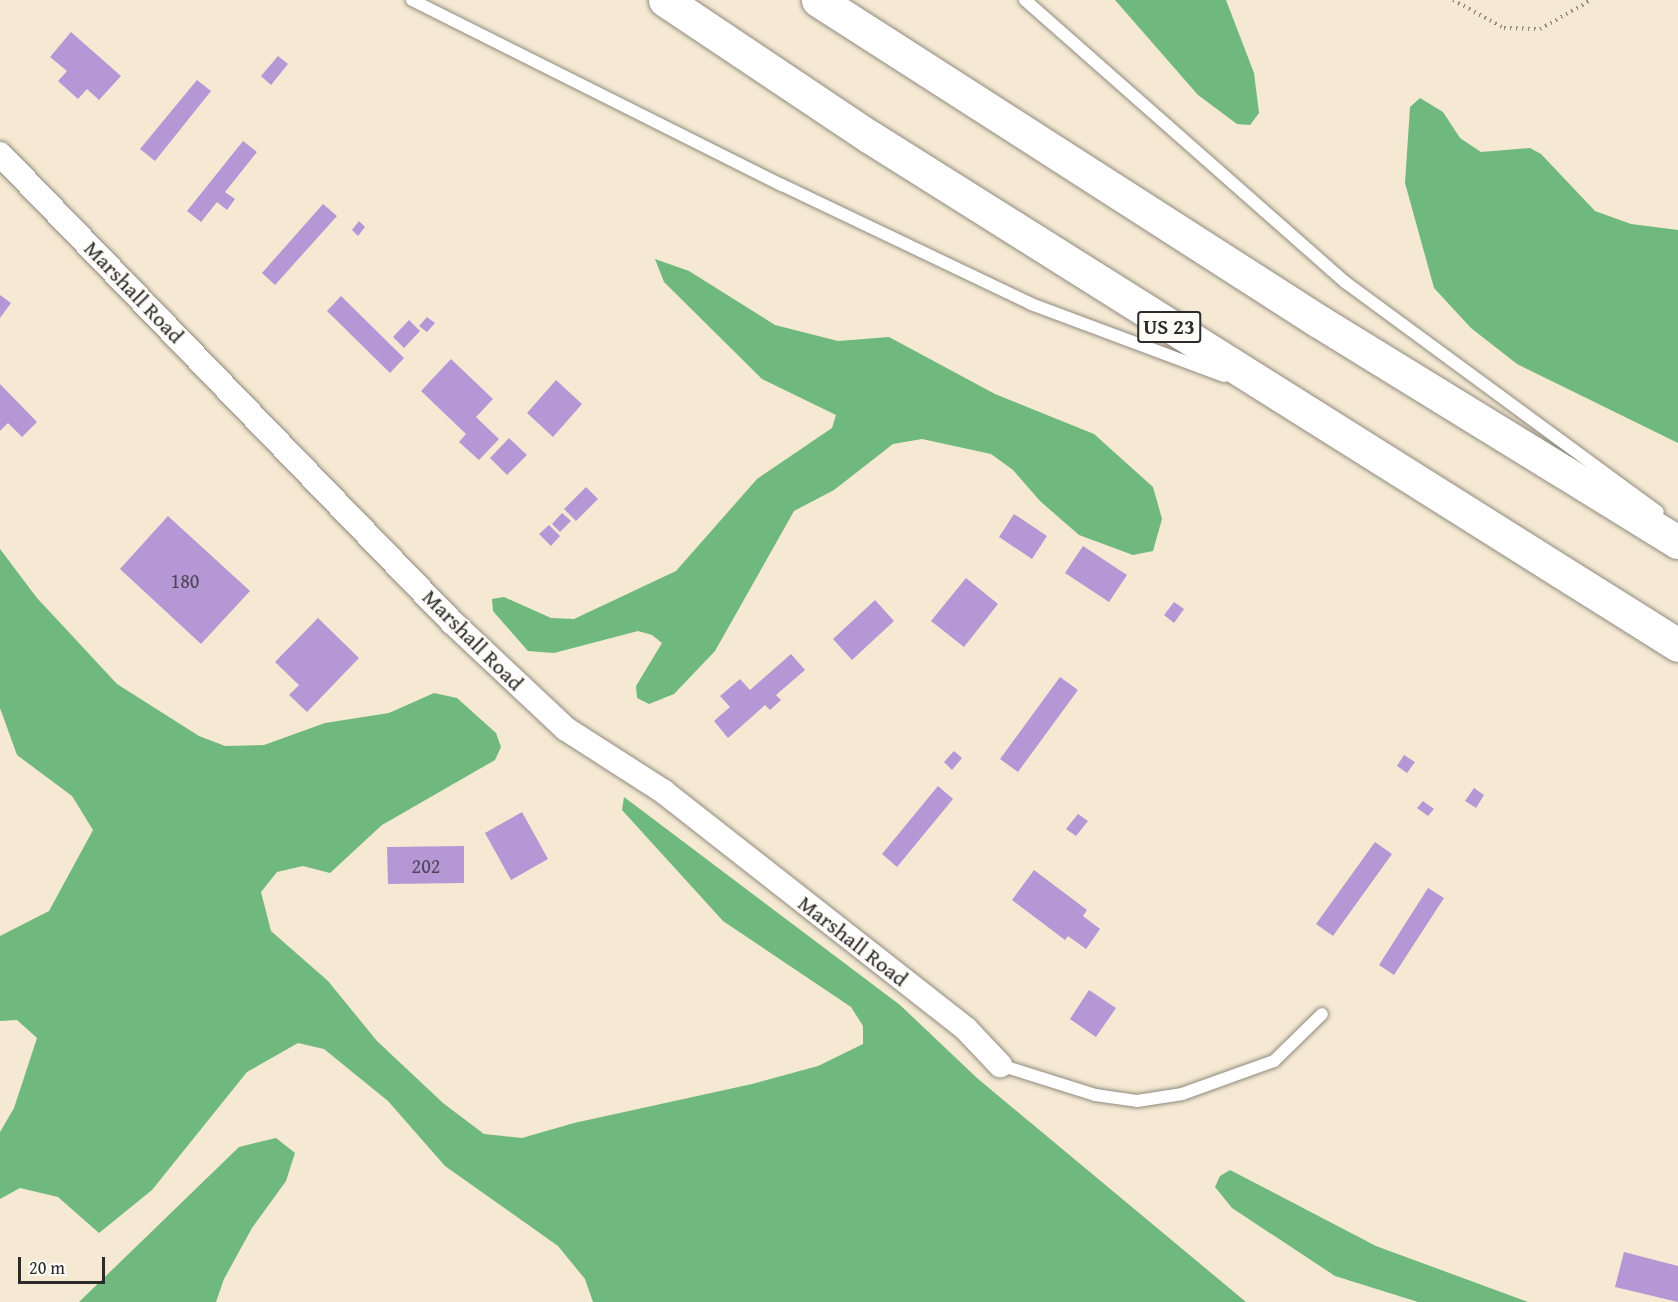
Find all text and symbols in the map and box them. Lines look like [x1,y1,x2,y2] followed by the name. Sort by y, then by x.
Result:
[79,235,189,349] street label: Marshall Road
[1136,309,1202,345] road number: US 23
[171,568,199,592] house number: 180
[417,584,529,696] street label: Marshall Road
[412,853,440,877] house number: 202
[793,890,913,992] street label: Marshall Road
[21,1245,108,1283] scale bar
[29,1254,65,1281] text: 20 m

